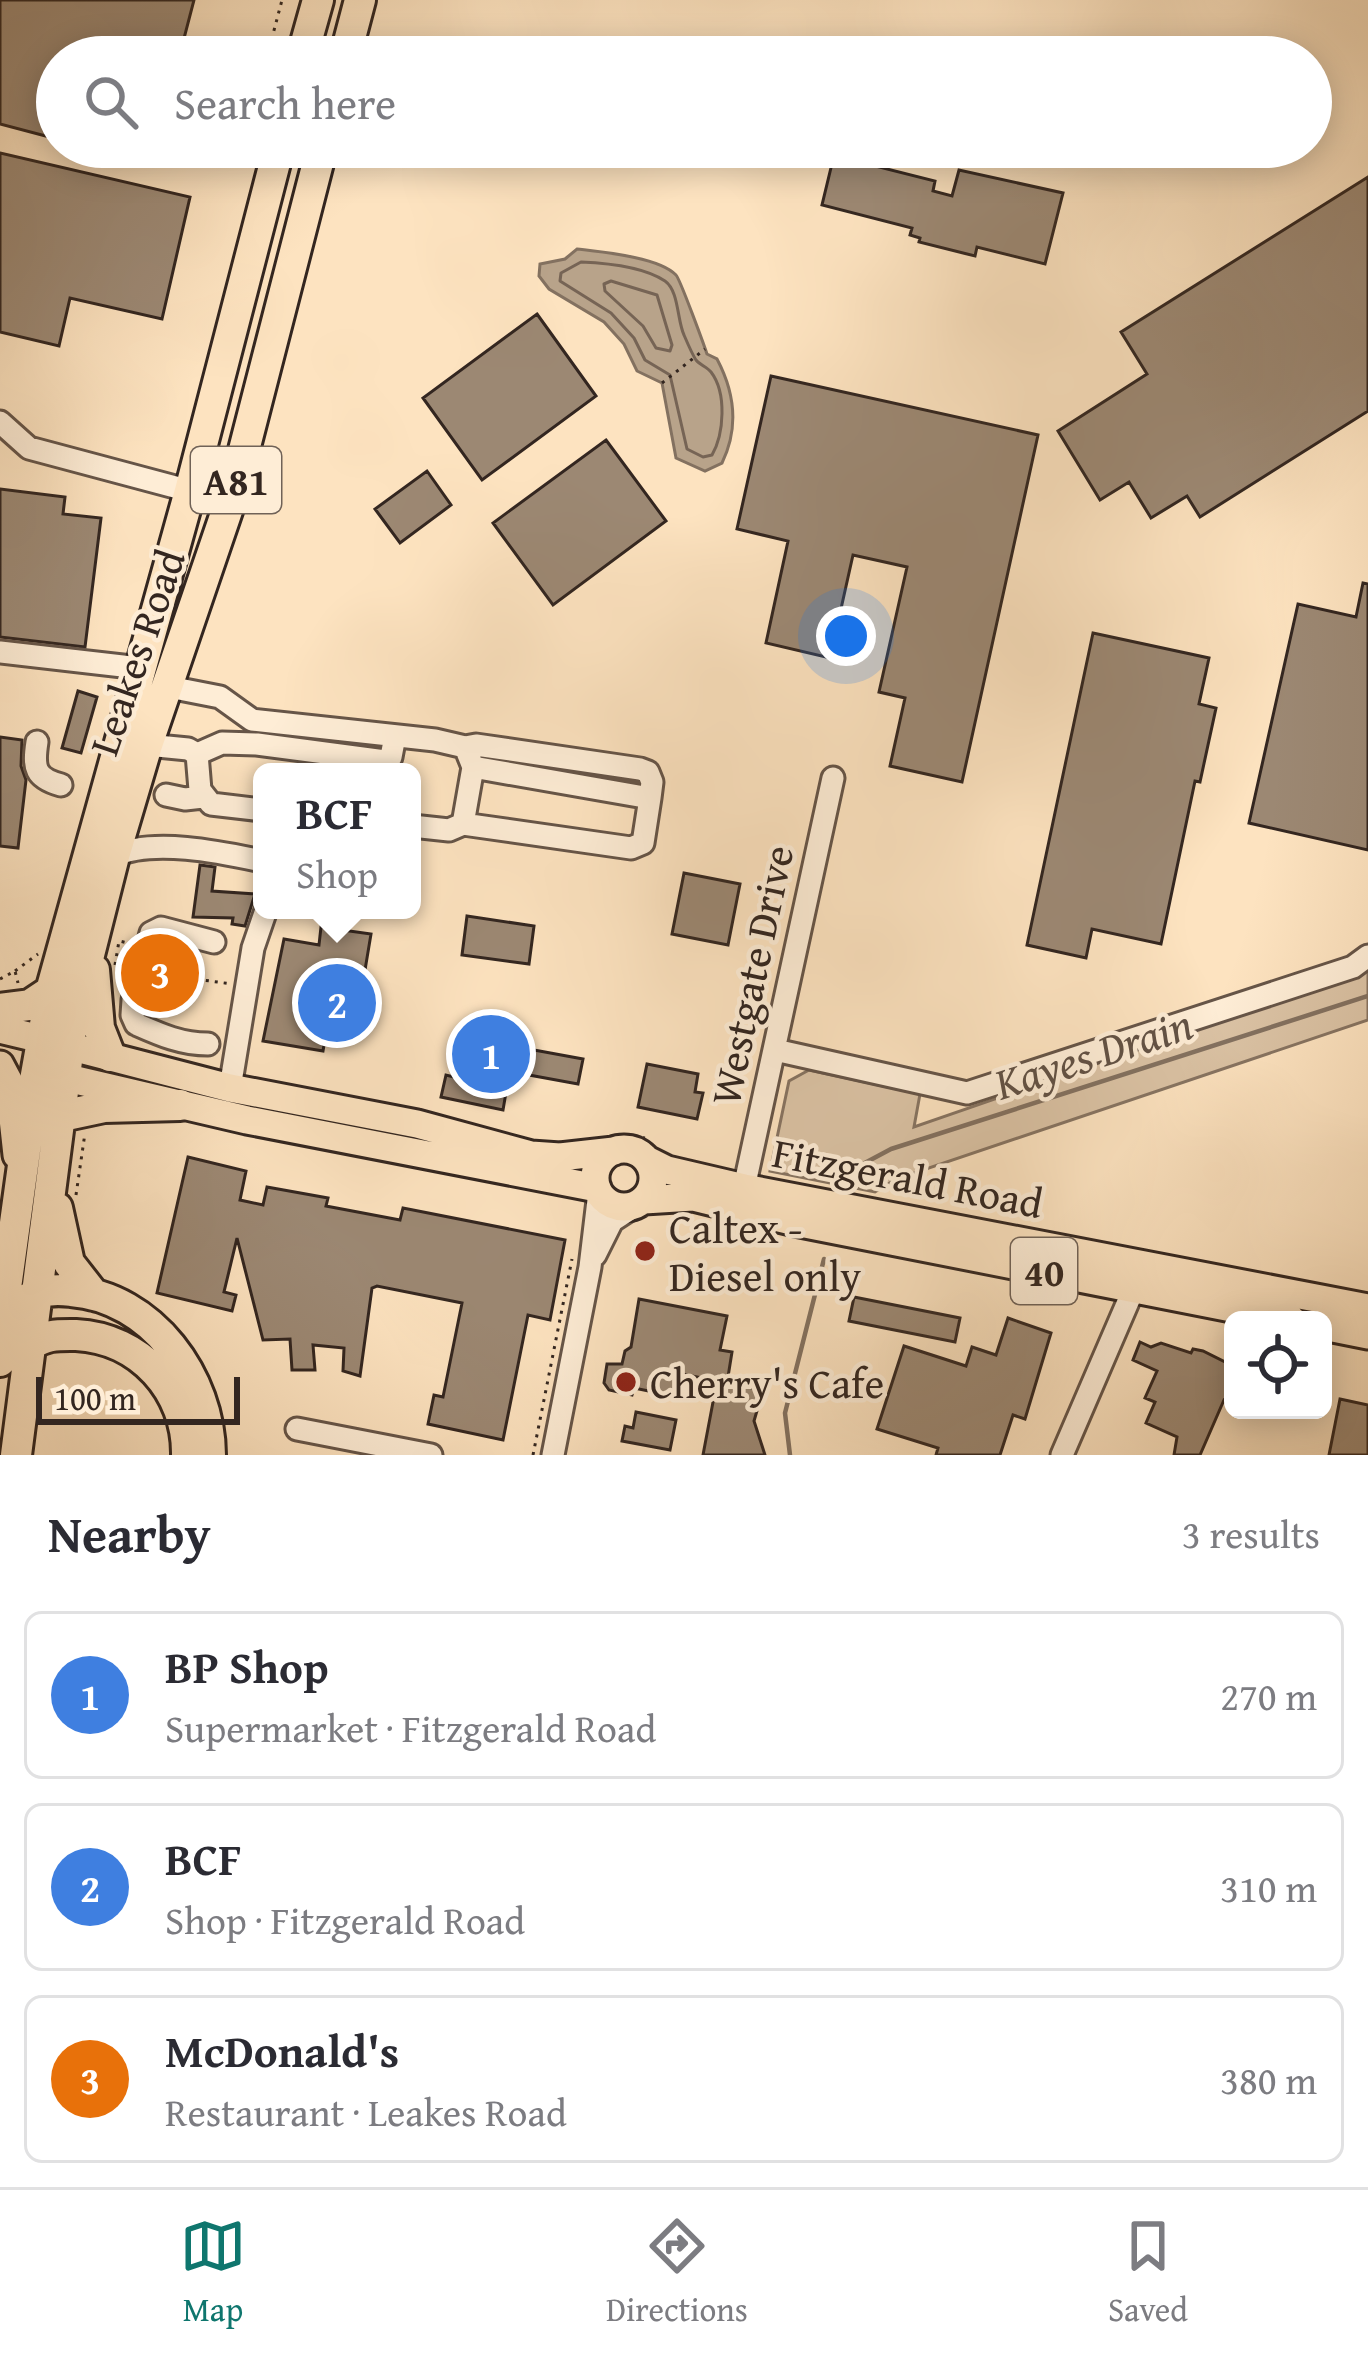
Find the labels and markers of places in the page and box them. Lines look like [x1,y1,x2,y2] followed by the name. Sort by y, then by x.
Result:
[121,928,199,1018] pin: 3
[298,958,376,1048] pin: 2
[452,1009,530,1099] pin: 1
[669,1197,861,1306] place label: Caltex - Diesel only
[632,1238,658,1264] marker: Caltex - Diesel only
[650,1352,884,1413] place label: Cherry's Cafe
[613,1369,639,1395] marker: Cherry's Cafe

